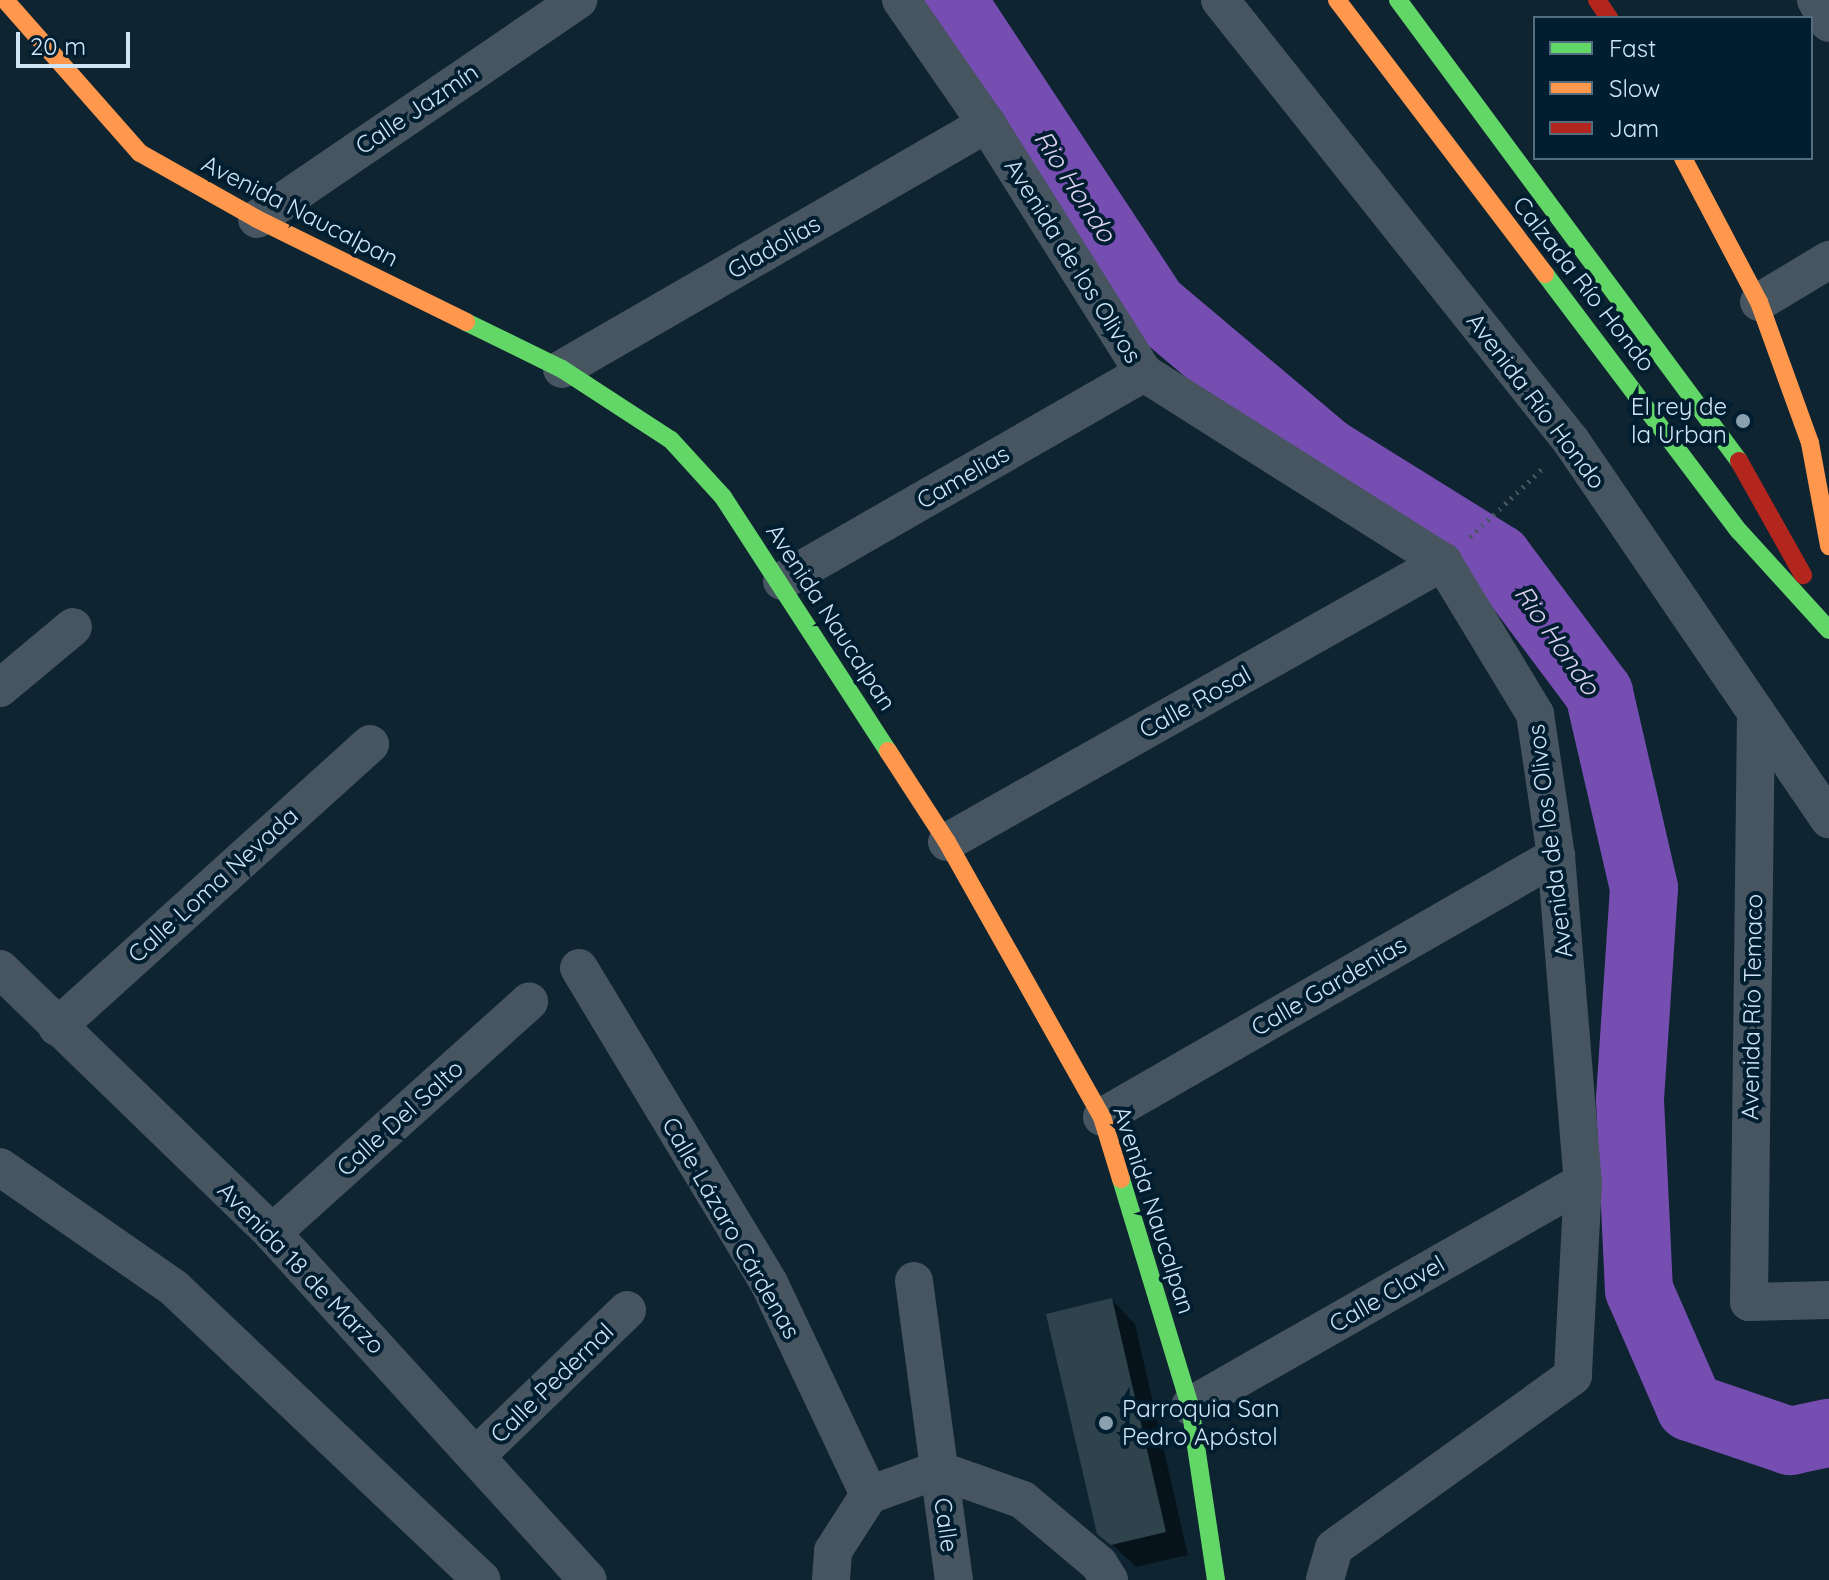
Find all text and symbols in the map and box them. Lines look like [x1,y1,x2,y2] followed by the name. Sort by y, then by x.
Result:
[20,16,134,66] scale bar
[1533,16,1813,160] legend
[30,31,86,61] text: 20 m
[1609,33,1656,63] text: Fast
[350,57,484,161] street label: Calle Jazmín
[1609,73,1660,103] text: Slow
[1609,113,1659,143] text: Jam
[1027,124,1123,248] water label: Rio Hondo
[197,149,403,273] street label: Avenida Naucalpan
[998,154,1148,368] street label: Avenida de los Olivos
[1507,191,1661,377] street label: Calzada Río Hondo
[723,209,825,285] street label: Gladolias
[1461,307,1611,495] street label: Avenida Río Hondo
[1631,393,1727,449] place label: El rey de la Urban
[1734,412,1752,430] marker: El rey de la Urban
[912,439,1014,515] street label: Camelias
[760,518,902,716] street label: Avenida Naucalpan
[1508,579,1606,701] water label: Rio Hondo
[1134,660,1256,744] street label: Calle Rosal
[1521,722,1579,960] street label: Avenida de los Olivos
[122,801,304,969] street label: Calle Loma Nevada
[1736,894,1768,1120] street label: Avenida Río Temaco
[1246,930,1412,1042] street label: Calle Gardenias
[331,1054,469,1182] street label: Calle Del Salto
[1107,1103,1201,1317] street label: Avenida Naucalpan
[656,1112,806,1344] street label: Calle Lázaro Cárdenas
[211,1176,391,1360] street label: Avenida 18 de Marzo
[1324,1249,1450,1339] street label: Calle Clavel
[484,1317,620,1449] street label: Calle Pedernal
[1122,1395,1280,1451] place label: Parroquia San Pedro Apóstol
[1097,1414,1115,1432] marker: Parroquia San Pedro Apóstol
[928,1496,964,1554] street label: Calle

